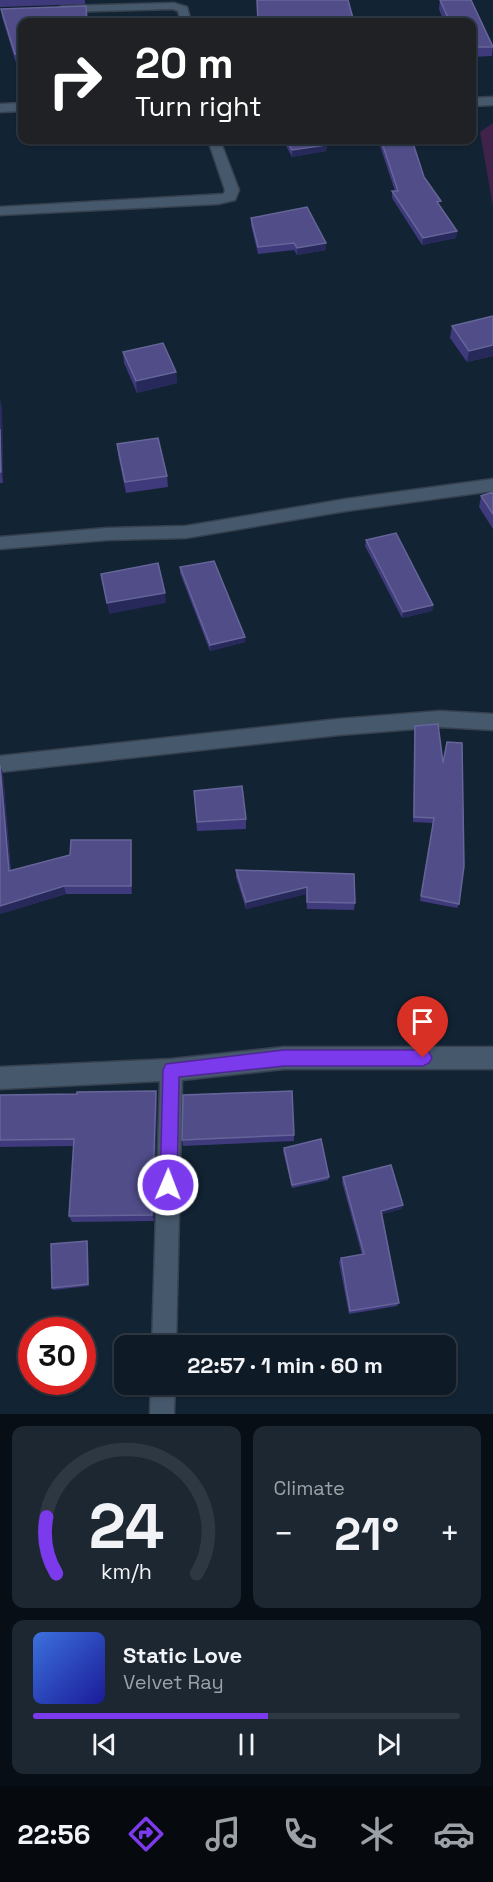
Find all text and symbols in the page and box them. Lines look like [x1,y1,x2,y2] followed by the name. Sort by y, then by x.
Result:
[135,37,234,90] text: 20 m
[36,42,114,120] icon: right
[135,89,262,124] text: Turn right
[397,996,448,1058] pin
[406,1005,439,1038] icon: arrive
[136,1153,200,1217] position arrow
[18,1317,96,1395] speed limit sign: 30
[187,1351,383,1379] text: 22:57 · 1 min · 60 m
[274,1475,345,1501] text: Climate
[88,1487,164,1566] text: 24
[334,1506,399,1563] text: 21°
[274,1513,294,1555] text: −
[440,1513,460,1555] text: +
[101,1558,152,1585] text: km/h
[123,1641,242,1669] text: Static Love
[123,1669,224,1695] text: Velvet Ray
[88,1728,121,1761] icon: previous
[230,1728,263,1761] icon: pause
[372,1728,405,1761] icon: next
[125,1813,167,1855] icon: directions
[202,1813,244,1855] icon: music
[279,1813,321,1855] icon: phone
[356,1813,398,1855] icon: climate
[433,1813,475,1855] icon: car
[17,1817,91,1852] text: 22:56

